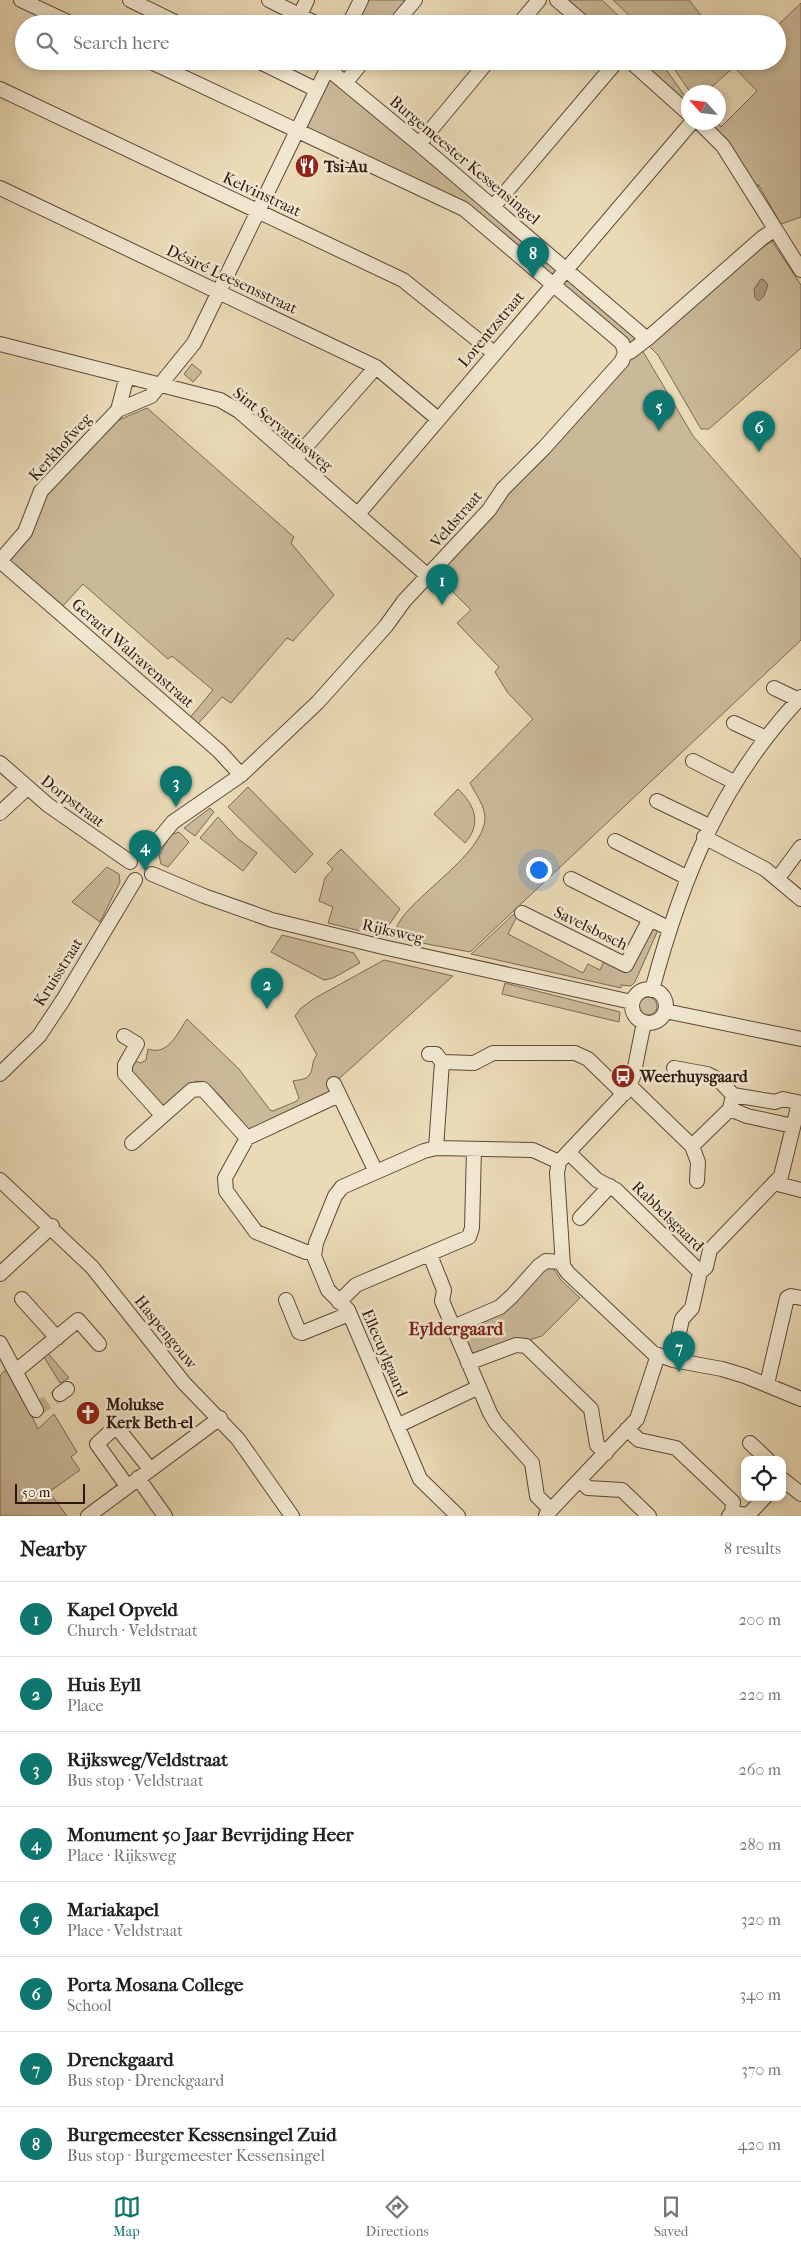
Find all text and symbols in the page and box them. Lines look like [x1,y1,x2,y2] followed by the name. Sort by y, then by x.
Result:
[15,15,786,70] search box
[33,29,61,57] icon: search
[73,32,169,54] text: Search here
[681,85,726,130] north arrow
[386,91,545,229] street label: Burgemeester Kessensingel
[294,153,320,179] restaurant icon: Tsi-Au
[323,157,368,176] place label: Tsi-Au
[220,168,305,221] street label: Kelvinstraat
[517,237,549,278] pin: 8
[163,240,301,318] street label: Désiré Leesensstraat
[454,287,528,371] street label: Lorentzstraat
[229,383,337,475] street label: Sint Servatiusweg
[643,390,675,431] pin: 5
[25,409,96,485] street label: Kerkhofweg
[743,411,775,452] pin: 6
[425,486,486,552] street label: Veldstraat
[426,564,458,605] pin: 1
[68,595,198,712] street label: Gerard Walravenstraat
[160,766,192,807] pin: 3
[37,771,109,831] street label: Dorpstraat
[129,830,161,871] pin: 4
[526,857,552,883] your location
[551,902,631,954] street label: Savelsbosch
[360,915,426,947] street label: Rijksweg
[30,934,87,1010] street label: Kruisstraat
[251,968,283,1009] pin: 2
[610,1063,636,1089] bus stop icon: Weerhuysgaard
[639,1067,749,1087] place label: Weerhuysgaard
[628,1177,708,1255] street label: Rabbelsgaard
[131,1291,202,1373] street label: Haspengouw
[358,1306,412,1400] street label: Ellecuylgaard
[409,1319,505,1340] district label: Eyldergaard
[663,1331,695,1372] pin: 7
[105,1395,194,1432] place label: Molukse Kerk Beth-el
[75,1400,101,1426] church icon: Molukse Kerk Beth-el
[741,1456,786,1501] map controls
[741,1456,786,1501] button: locate
[15,1481,85,1504] scale bar
[22,1484,50,1501] text: 50 m
[20,1537,86,1561] text: Nearby
[724,1539,781,1558] text: 8 results
[67,1599,178,1621] text: Kapel Opveld
[33,1610,39,1629] text: 1
[738,1610,781,1629] text: 200 m
[67,1621,198,1640] text: Church · Veldstraat
[67,1674,141,1696] text: Huis Eyll
[32,1685,40,1704] text: 2
[739,1685,781,1704] text: 220 m
[67,1696,103,1715] text: Place
[67,1749,228,1771] text: Rijksweg/Veldstraat
[33,1760,39,1779] text: 3
[739,1760,781,1779] text: 260 m
[67,1771,204,1790] text: Bus stop · Veldstraat
[67,1824,354,1846] text: Monument 50 Jaar Bevrijding Heer
[31,1835,41,1854] text: 4
[739,1835,781,1854] text: 280 m
[67,1846,176,1865] text: Place · Rijksweg
[67,1899,159,1921] text: Mariakapel
[33,1910,39,1929] text: 5
[741,1910,781,1929] text: 320 m
[67,1921,183,1940] text: Place · Veldstraat
[67,1974,243,1996] text: Porta Mosana College
[32,1985,40,2004] text: 6
[739,1985,781,2004] text: 340 m
[67,1996,112,2015] text: School
[67,2049,174,2071] text: Drenckgaard
[32,2060,40,2079] text: 7
[741,2060,781,2079] text: 370 m
[67,2071,224,2090] text: Bus stop · Drenckgaard
[67,2124,337,2146] text: Burgemeester Kessensingel Zuid
[32,2135,40,2154] text: 8
[738,2135,781,2154] text: 420 m
[67,2146,325,2165] text: Bus stop · Burgemeester Kessensingel
[113,2193,141,2240] tab: Map
[366,2193,429,2240] tab: Directions
[654,2193,688,2240] tab: Saved

